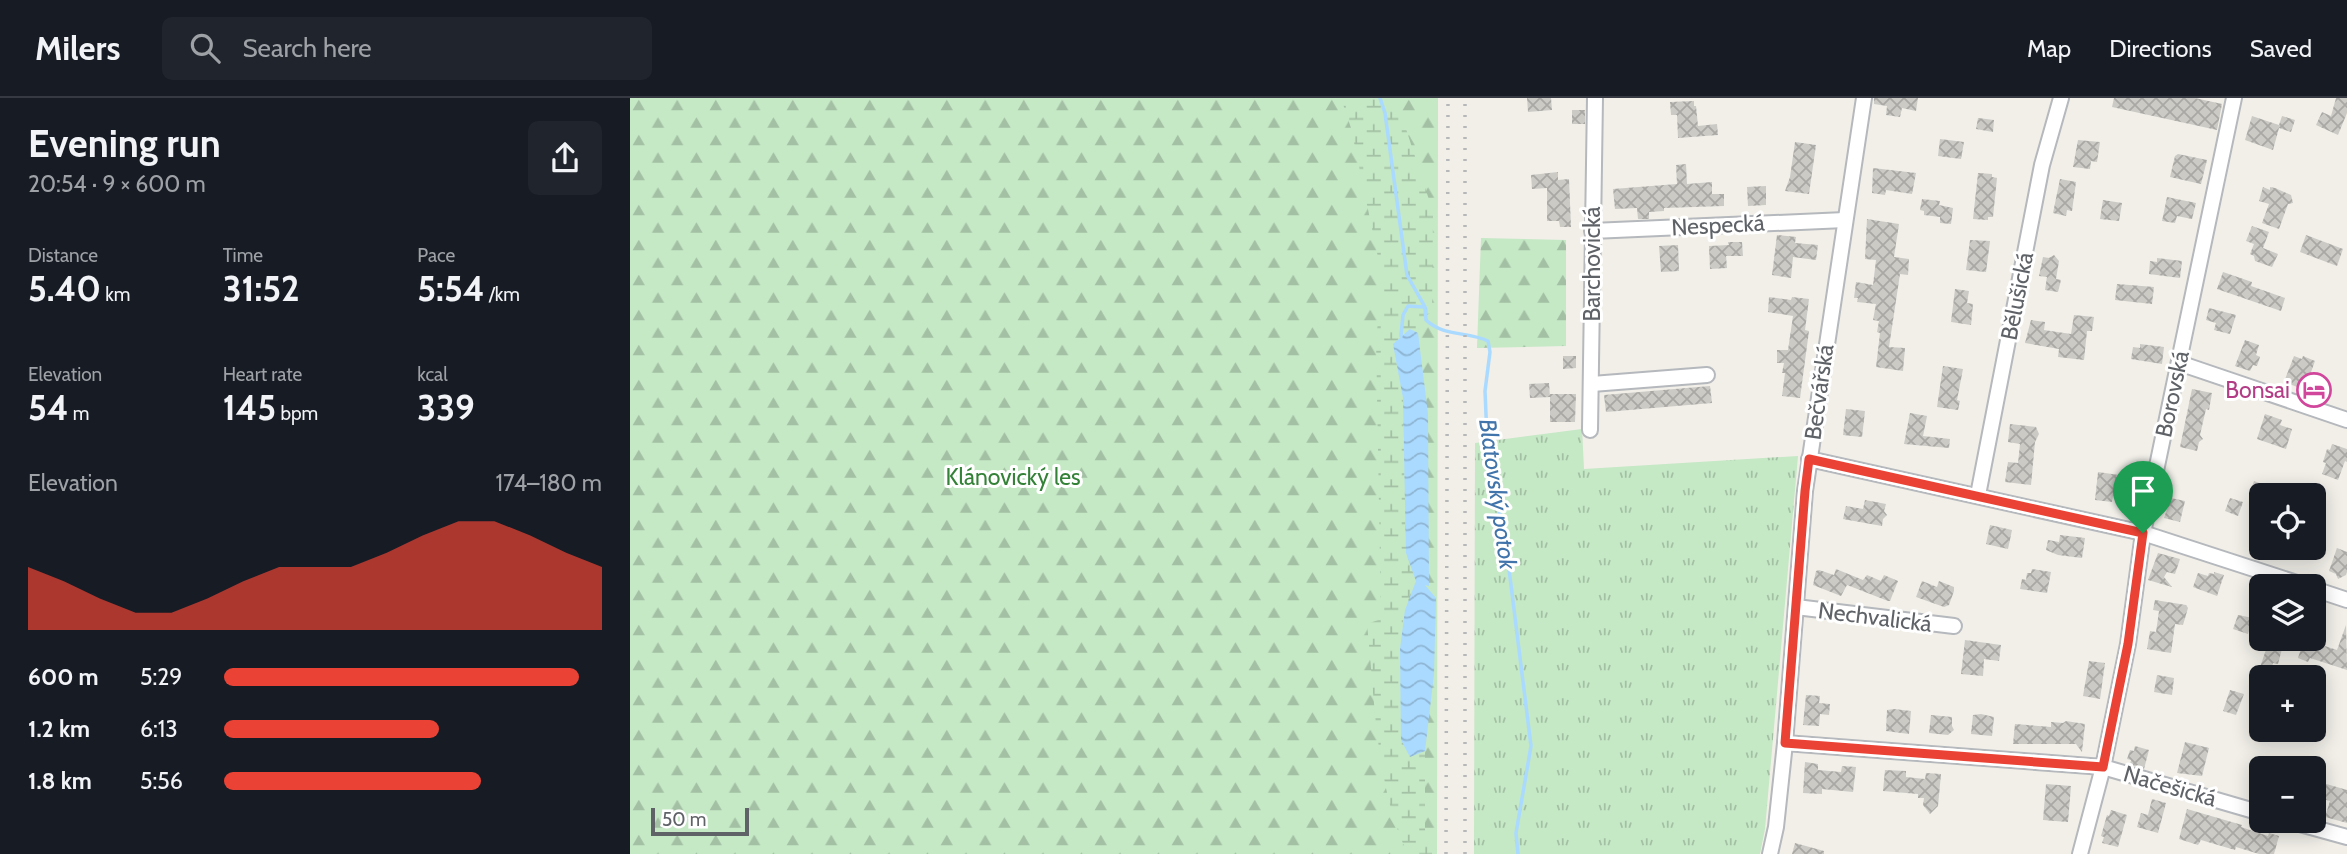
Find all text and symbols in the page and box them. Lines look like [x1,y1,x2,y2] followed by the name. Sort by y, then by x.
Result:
[162,17,652,80] search box
[35,28,120,68] text: Milers
[186,29,224,67] icon: search
[242,32,372,64] text: Search here
[2027,34,2071,63] text: Map
[2109,34,2212,63] text: Directions
[2250,34,2312,63] text: Saved
[28,120,221,167] text: Evening run
[528,121,602,195] button: share
[28,170,206,198] text: 20:54 · 9 × 600 m
[1578,207,1606,321] street label: Barchovická
[1671,209,1765,241] street label: Nespecká
[28,244,98,267] text: Distance
[223,244,263,267] text: Time
[417,244,455,267] text: Pace
[1995,250,2039,342] street label: Bělušická
[28,267,101,310] text: 5.40
[223,267,300,310] text: 31:52
[417,267,484,310] text: 5:54
[101,283,130,306] text: km
[484,283,520,306] text: /km
[1798,342,1840,442] street label: Bečvářská
[2149,348,2195,440] street label: Borovská
[28,363,102,386] text: Elevation
[223,363,302,386] text: Heart rate
[417,363,448,386] text: kcal
[2295,371,2333,409] hotel icon: Bonsai
[2225,376,2290,404] place label: Bonsai
[28,386,69,429] text: 54
[223,386,276,429] text: 145
[417,386,475,429] text: 339
[69,402,89,425] text: m
[276,402,318,425] text: bpm
[1473,417,1523,572] water label: Blatovský potok
[2113,461,2173,533] pin
[945,463,1081,491] park label: Klánovický les
[28,469,118,497] text: Elevation
[495,469,602,497] text: 174–180 m
[2124,472,2162,510] icon: arrive
[2249,483,2326,833] map controls
[2249,483,2326,560] button: locate
[2249,574,2326,651] button: layers
[1816,596,1934,638] street label: Nechvalická
[28,663,99,691] text: 600 m
[140,663,182,691] text: 5:29
[2249,665,2326,742] button: +
[28,715,90,743] text: 1.2 km
[140,715,178,743] text: 6:13
[2249,756,2326,833] button: −
[2120,759,2220,813] street label: Načešická
[28,767,92,795] text: 1.8 km
[140,767,183,795] text: 5:56
[651,805,749,837] scale bar
[662,808,706,831] text: 50 m

